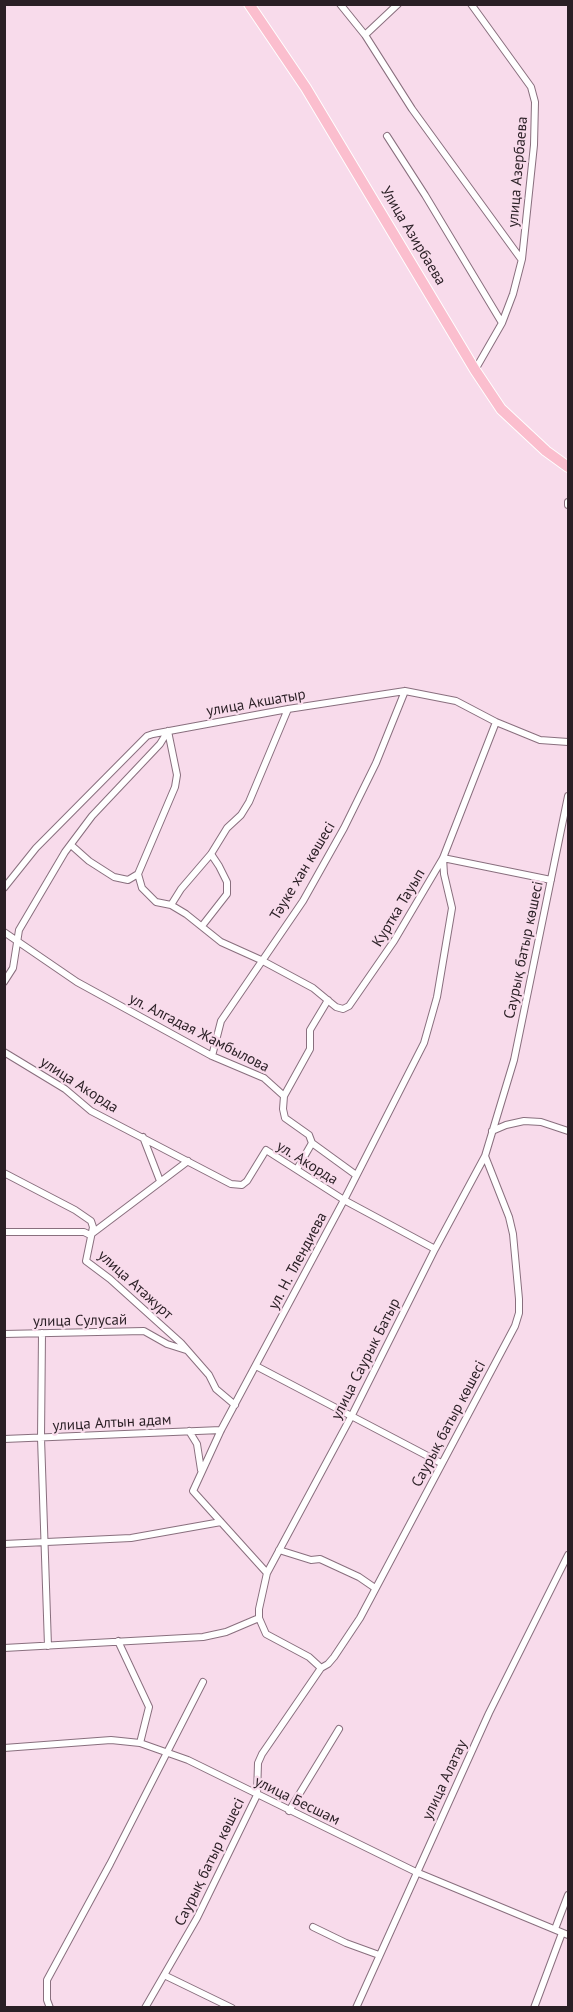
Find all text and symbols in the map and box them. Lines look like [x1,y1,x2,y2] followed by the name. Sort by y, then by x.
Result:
[504,116,532,228] street label: улица Азербаева
[376,183,450,289] street label: Улица Азирбаева
[205,685,307,721] street label: улица Акшатыр
[267,819,339,923] street label: Тәуке хан көшесі
[369,866,429,950] street label: Куртка Тауып
[501,879,547,1021] street label: Саурық батыр көшесі
[126,990,272,1076] street label: ул. Алгадая Жамбылова
[37,1053,121,1117] street label: улица Акорда
[273,1137,341,1189] street label: ул. Акорда
[265,1209,331,1313] street label: ул. Н. Тлендиева
[94,1247,176,1323] street label: улица Атажурт
[328,1295,404,1423] street label: улица Саурык Батыр
[33,1311,127,1331] street label: улица Сулусай
[408,1358,490,1490] street label: Саурық батыр көшесі
[52,1411,172,1435] street label: улица Алтын адам
[419,1737,471,1823] street label: улица Алатау
[251,1773,343,1829] street label: улица Бесшам
[171,1795,249,1929] street label: Саурық батыр көшесі

